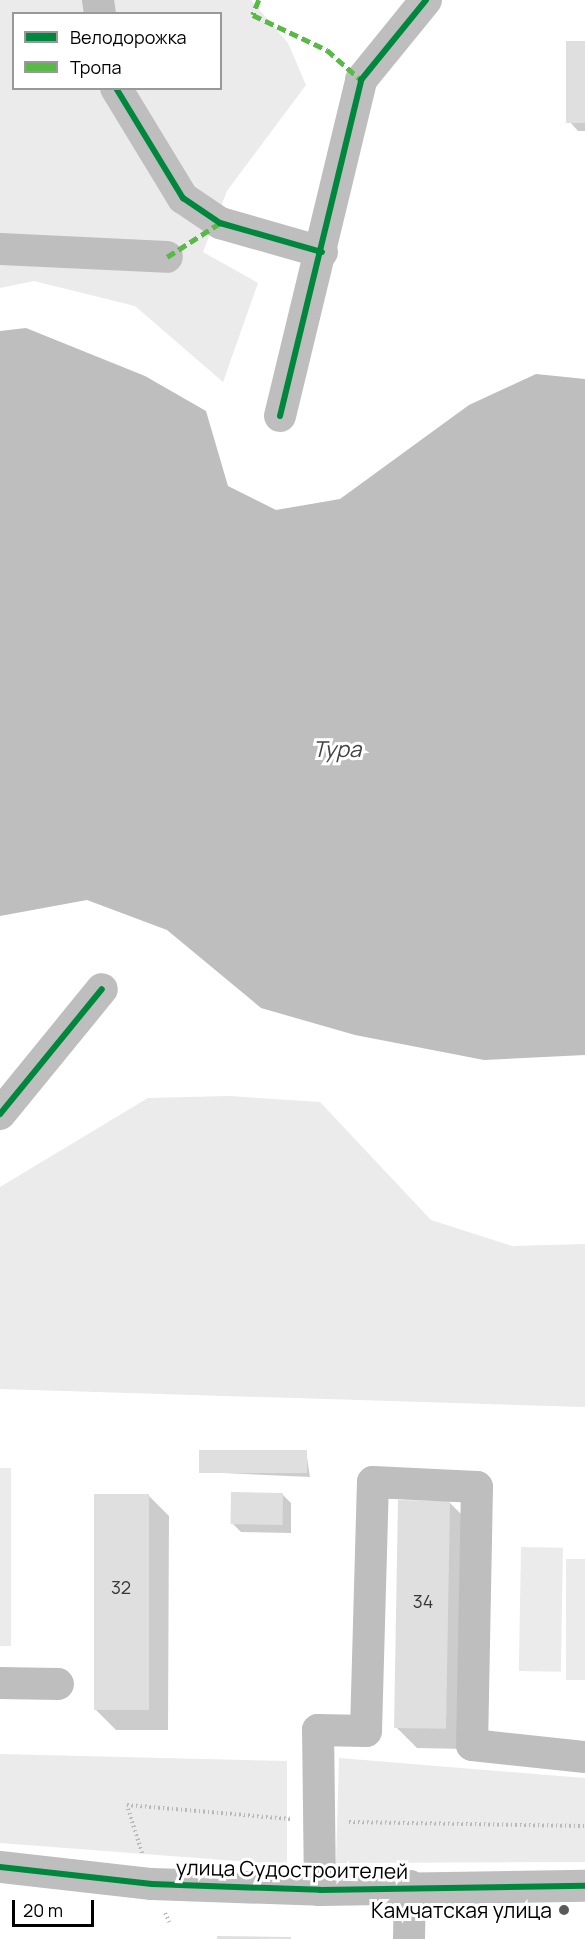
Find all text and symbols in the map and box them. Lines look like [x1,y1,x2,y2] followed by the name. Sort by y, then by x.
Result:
[12,12,222,90] legend
[70,25,187,49] text: Велодорожка
[70,55,121,79] text: Тропа
[313,737,361,763] water label: Тура
[111,1576,131,1598] house number: 32
[413,1590,433,1612] house number: 34
[176,1854,408,1884] street label: улица Судостроителей
[15,1888,98,1926] scale bar
[371,1897,552,1923] place label: Камчатская улица
[23,1898,63,1922] text: 20 m
[557,1903,571,1917] marker: Камчатская улица

